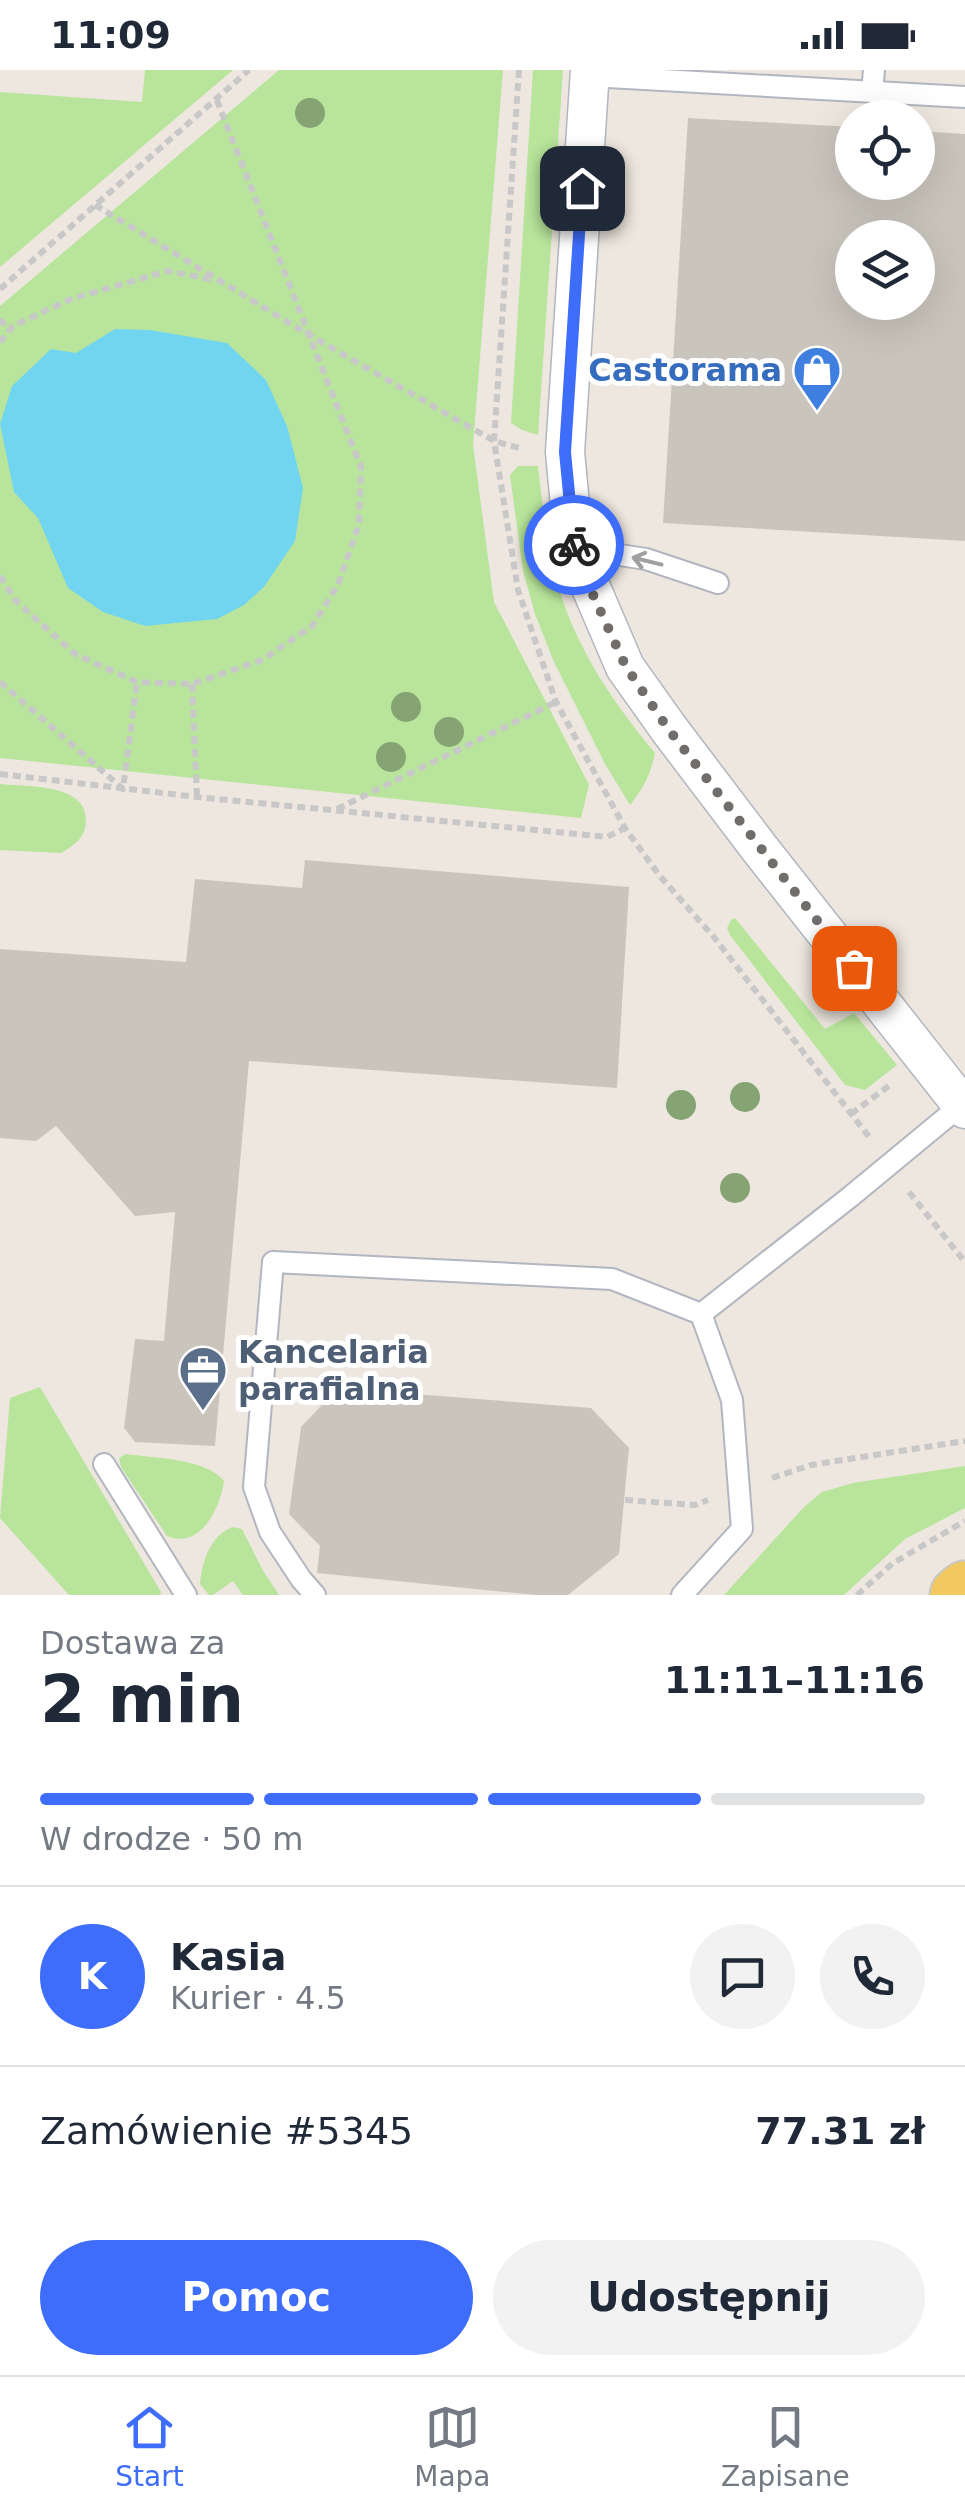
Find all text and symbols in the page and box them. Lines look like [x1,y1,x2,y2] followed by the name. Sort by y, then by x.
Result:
[50,13,171,57] text: 11:09
[835,100,935,320] map controls
[835,100,935,200] button: locate
[540,146,625,231] pin
[555,161,610,216] icon: home
[835,220,935,320] button: layers
[791,344,843,412] shop icon: Castorama
[588,351,782,389] place label: Castorama
[524,495,624,595] courier
[547,518,602,573] icon: bike
[632,550,663,569] one-way arrow
[812,926,897,1011] pin
[827,941,882,996] icon: bag
[238,1333,429,1408] place label: Kancelaria parafialna
[177,1344,229,1412] office icon: Kancelaria parafialna
[40,1624,225,1662] text: Dostawa za
[664,1658,925,1702] text: 11:11–11:16
[40,1662,244,1737] text: 2 min
[40,1820,304,1858] text: W drodze · 50 m
[690,1924,795,2029] button: chat
[820,1924,925,2029] button: phone
[170,1935,286,1979] text: Kasia
[78,1954,107,1998] text: K
[170,1979,346,2017] text: Kurier · 4.5
[40,2109,413,2153] text: Zamówienie #5345
[755,2109,925,2153] text: 77.31 zł
[40,2240,473,2355] button: Pomoc
[493,2240,925,2355] button: Udostępnij
[115,2400,184,2493] tab: Start
[414,2400,491,2493] tab: Mapa
[721,2400,850,2493] tab: Zapisane

